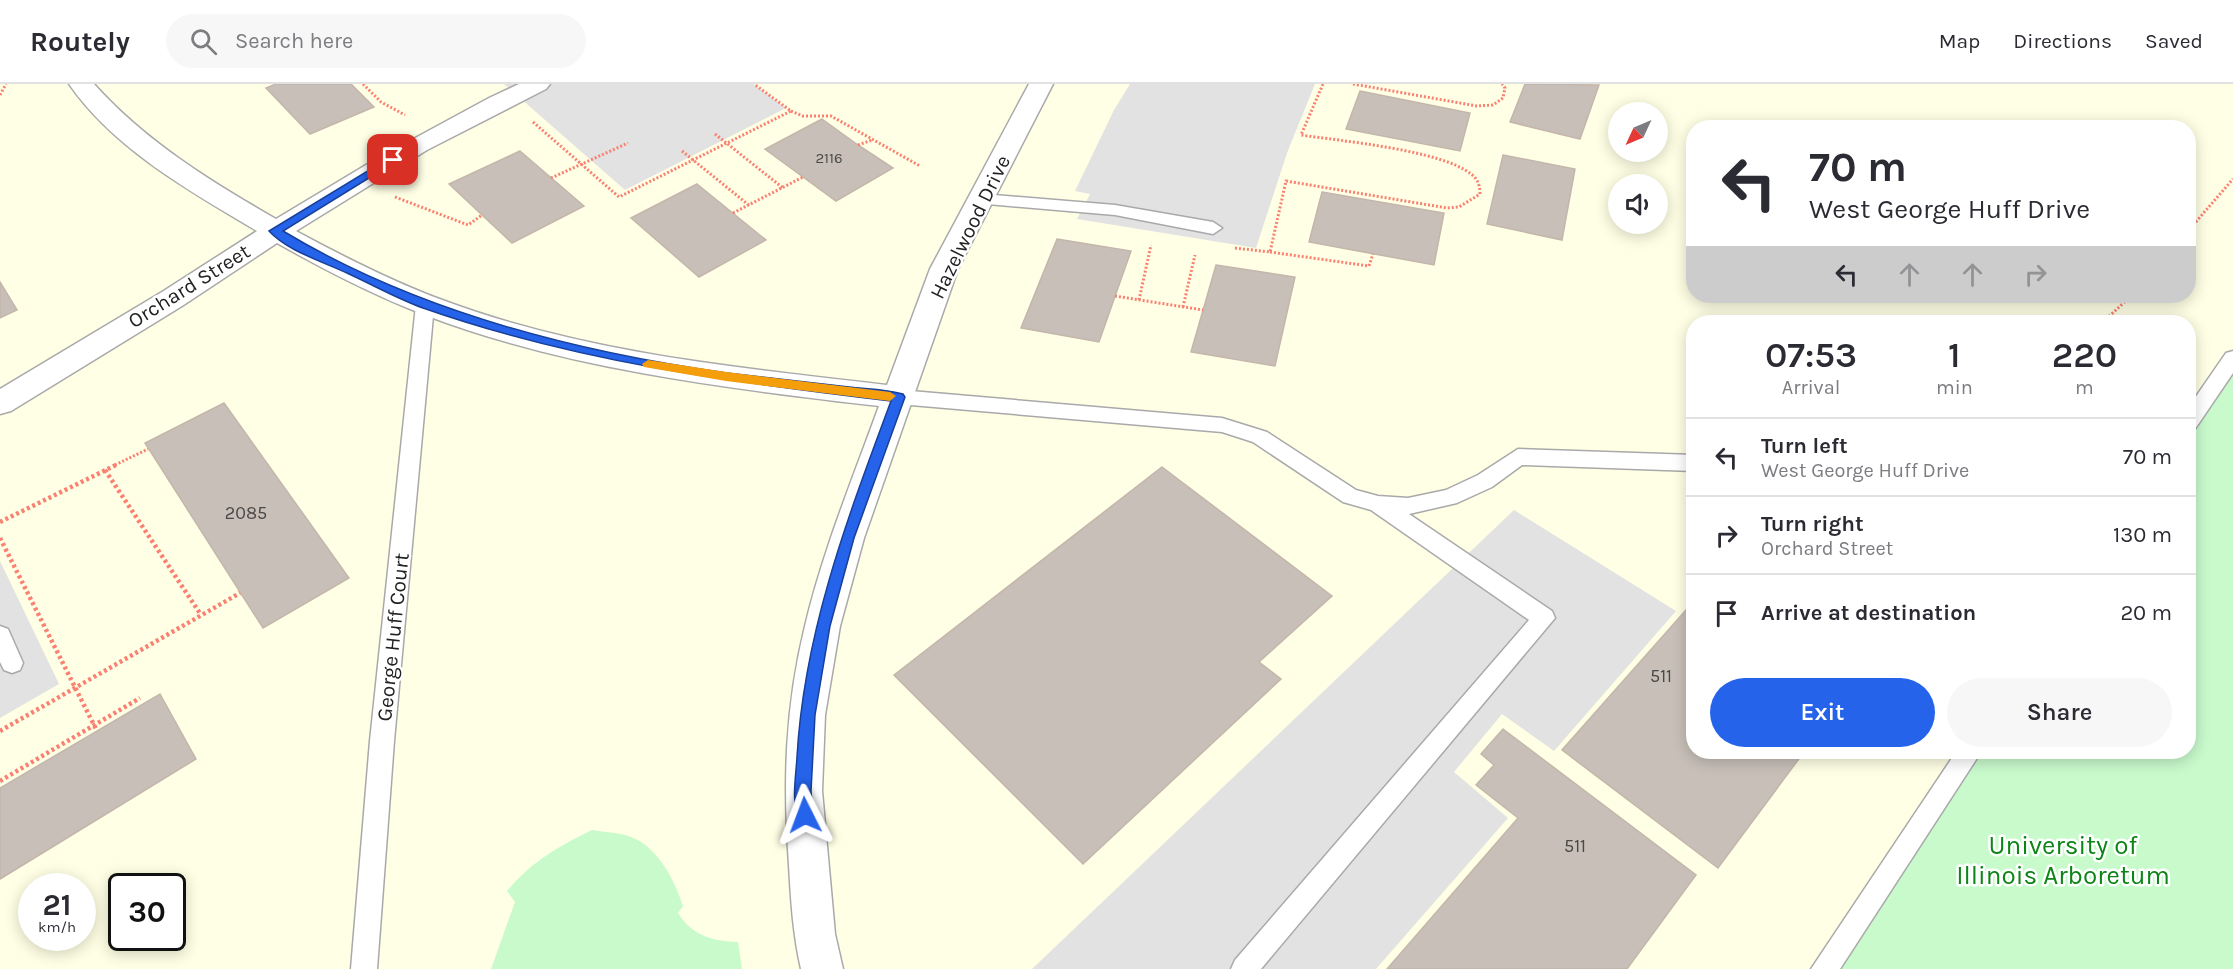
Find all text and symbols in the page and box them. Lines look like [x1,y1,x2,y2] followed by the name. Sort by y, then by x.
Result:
[166,14,586,68] search box
[30,25,130,58] text: Routely
[187,25,220,58] icon: search
[235,28,353,54] text: Search here
[1939,29,1980,53] text: Map
[2013,29,2112,53] text: Directions
[2145,29,2203,53] text: Saved
[1608,102,1668,162] north arrow
[1608,102,1668,234] map controls
[367,134,418,185] pin
[1809,142,1907,192] text: 70 m
[376,143,409,176] icon: arrive
[1710,144,1788,222] icon: left
[815,149,843,167] house number: 2116
[925,151,1015,303] street label: Hazelwood Drive
[1608,174,1668,234] button: sound
[1809,193,2090,225] text: West George Huff Drive
[124,239,254,333] street label: Orchard Street
[1830,258,1863,291] icon: left
[1893,258,1926,291] icon: ahead
[1956,258,1989,291] icon: ahead
[2019,258,2052,291] icon: right
[1765,334,1857,376] text: 07:53
[1948,334,1961,376] text: 1
[2052,334,2117,376] text: 220
[1782,376,1840,399] text: Arrival
[1936,376,1973,399] text: min
[2075,376,2094,399] text: m
[1761,433,1848,459] text: Turn left
[1710,441,1743,474] icon: left
[2123,444,2172,470] text: 70 m
[1761,459,1969,482] text: West George Huff Drive
[225,502,267,524] house number: 2085
[1761,511,1864,537] text: Turn right
[1710,519,1743,552] icon: right
[2113,522,2172,548] text: 130 m
[1761,537,1893,560] text: Orchard Street
[372,551,414,722] street label: George Huff Court
[1710,597,1743,630] icon: arrive
[1761,600,1976,626] text: Arrive at destination
[2120,600,2172,626] text: 20 m
[1650,665,1672,687] house number: 511
[1710,678,1935,747] button: Exit
[1947,678,2172,747] button: Share
[773,783,837,847] position arrow
[1956,830,2170,891] park label: University of Illinois Arboretum
[1564,835,1586,857] house number: 511
[108,873,186,951] speed limit sign: 30
[43,887,71,923] text: 21
[38,918,76,936] text: km/h

